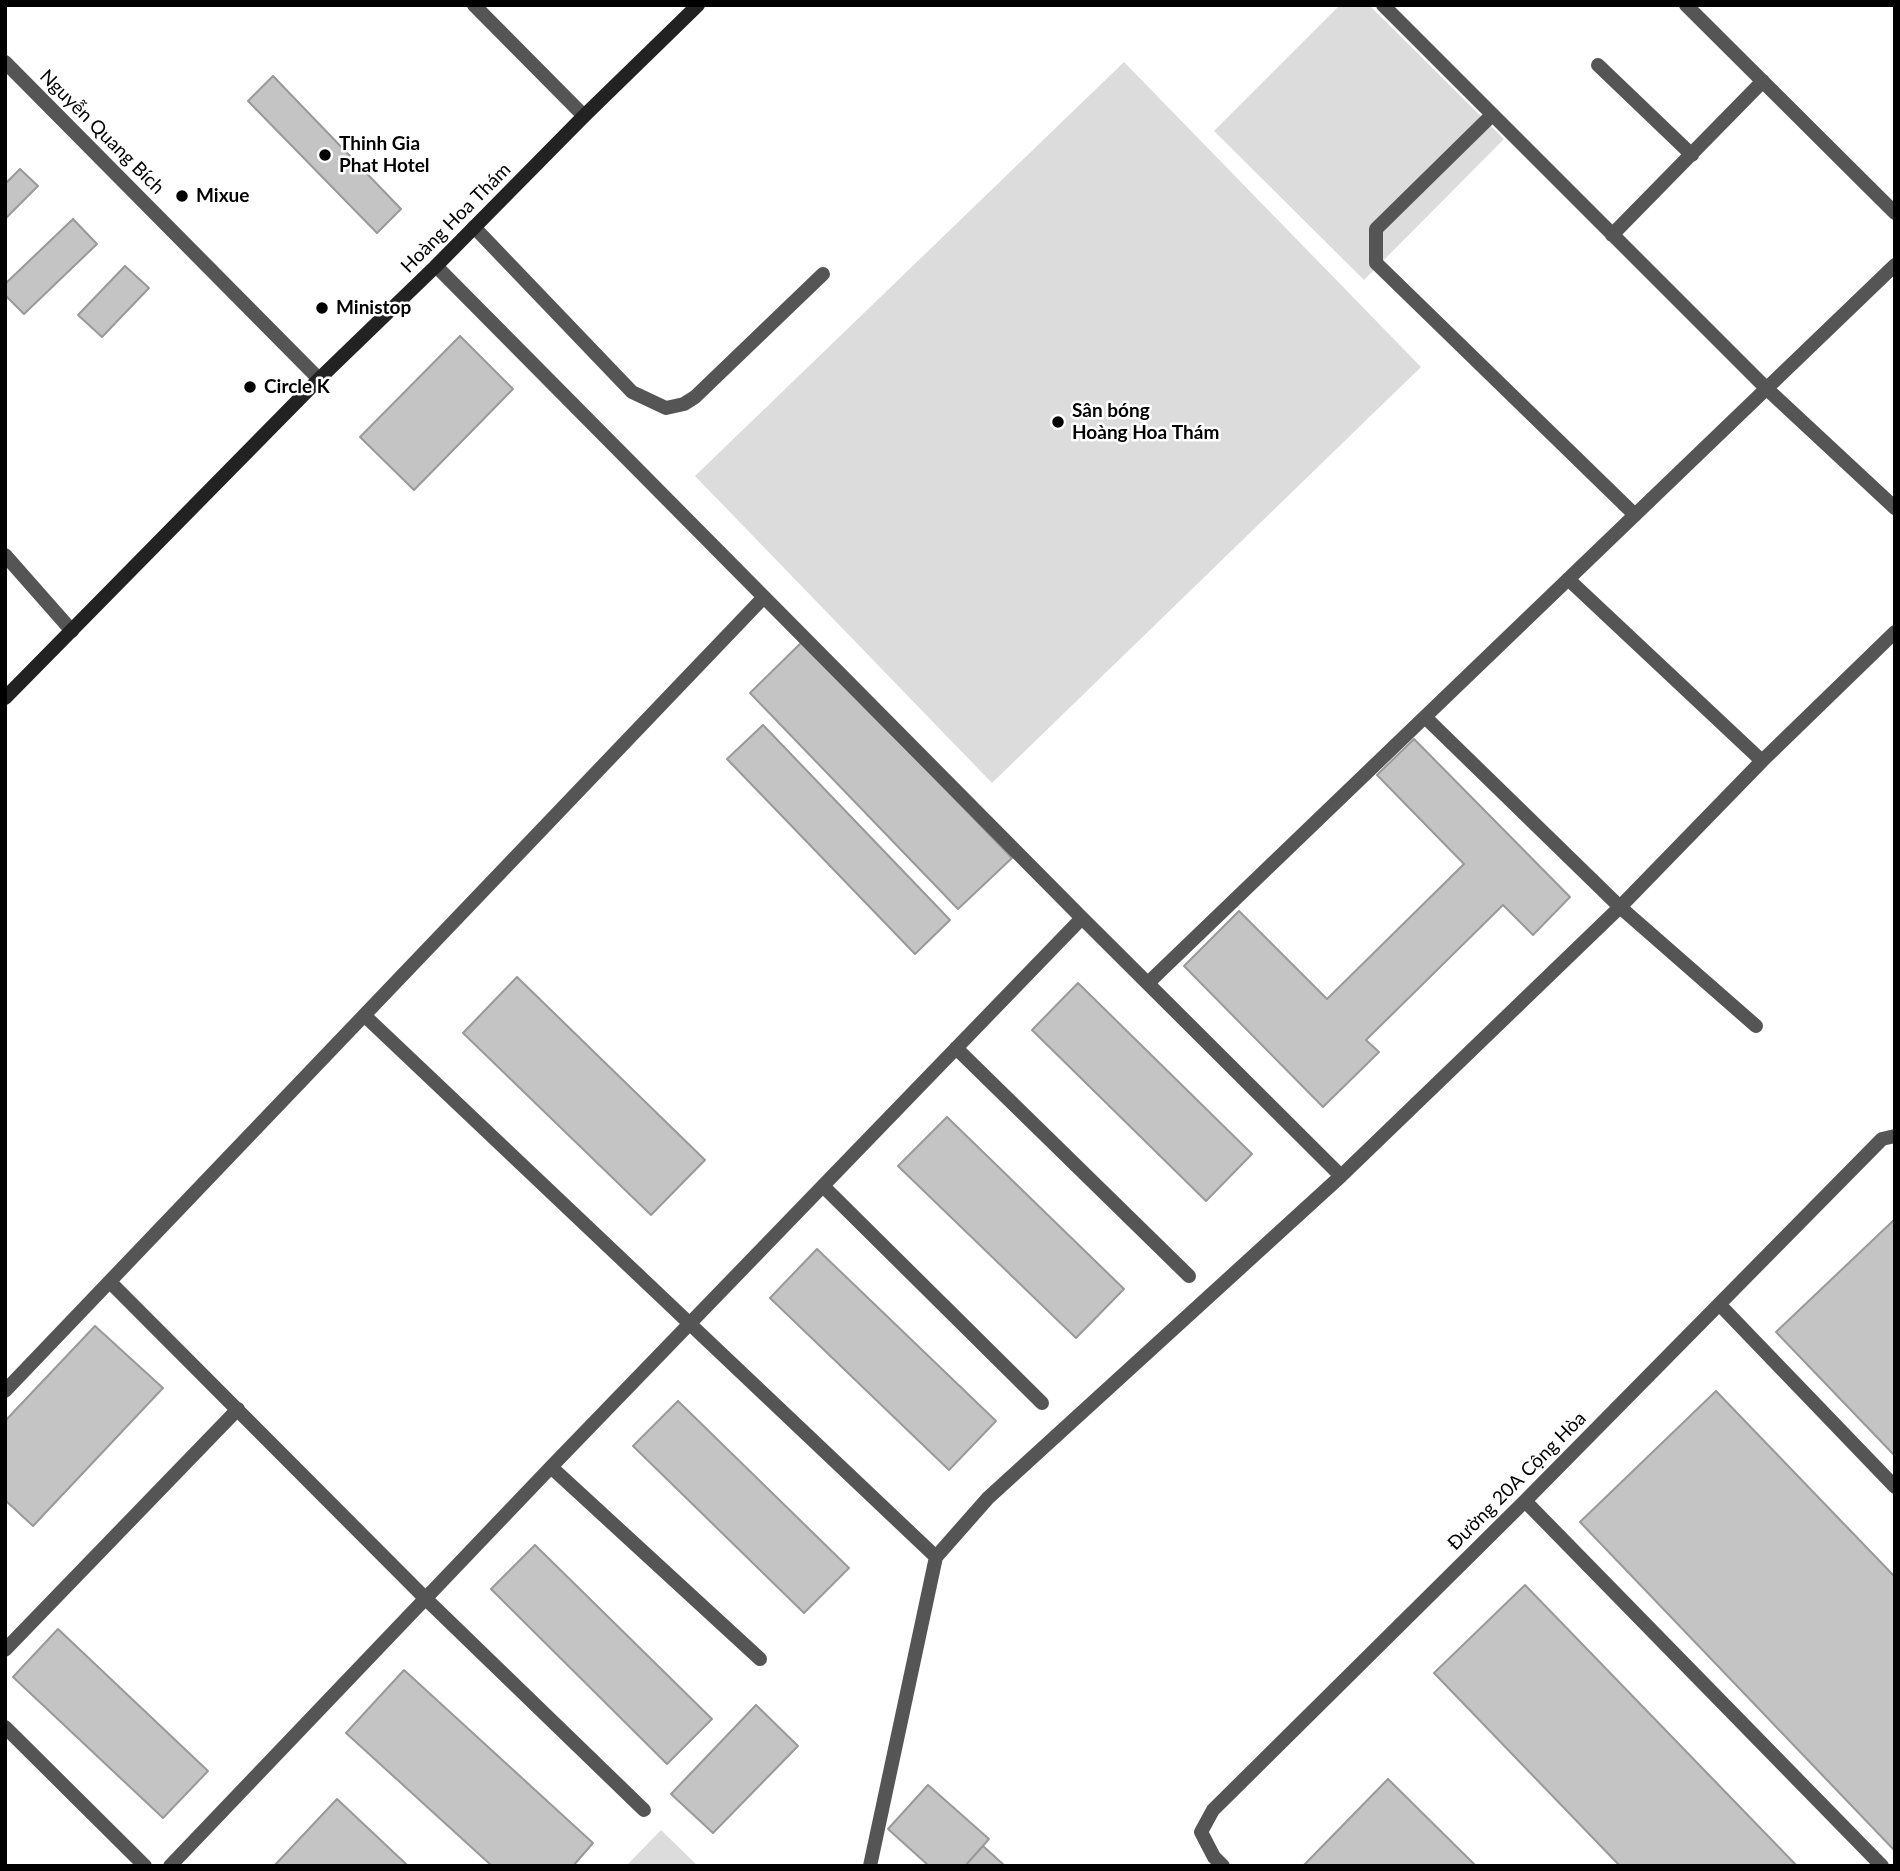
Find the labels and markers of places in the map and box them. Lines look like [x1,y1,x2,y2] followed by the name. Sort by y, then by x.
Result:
[339,133,430,177] place label: Thinh Gia Phat Hotel
[317,147,333,163] marker: Thinh Gia Phat Hotel
[196,185,249,207] place label: Mixue
[174,188,190,204] marker: Mixue
[336,297,411,319] place label: Ministop
[314,300,330,316] marker: Ministop
[264,376,330,398] place label: Circle K
[242,379,258,395] marker: Circle K
[1072,400,1219,444] place label: Sân bóng Hoàng Hoa Thám
[1050,414,1066,430] marker: Sân bóng Hoàng Hoa Thám

